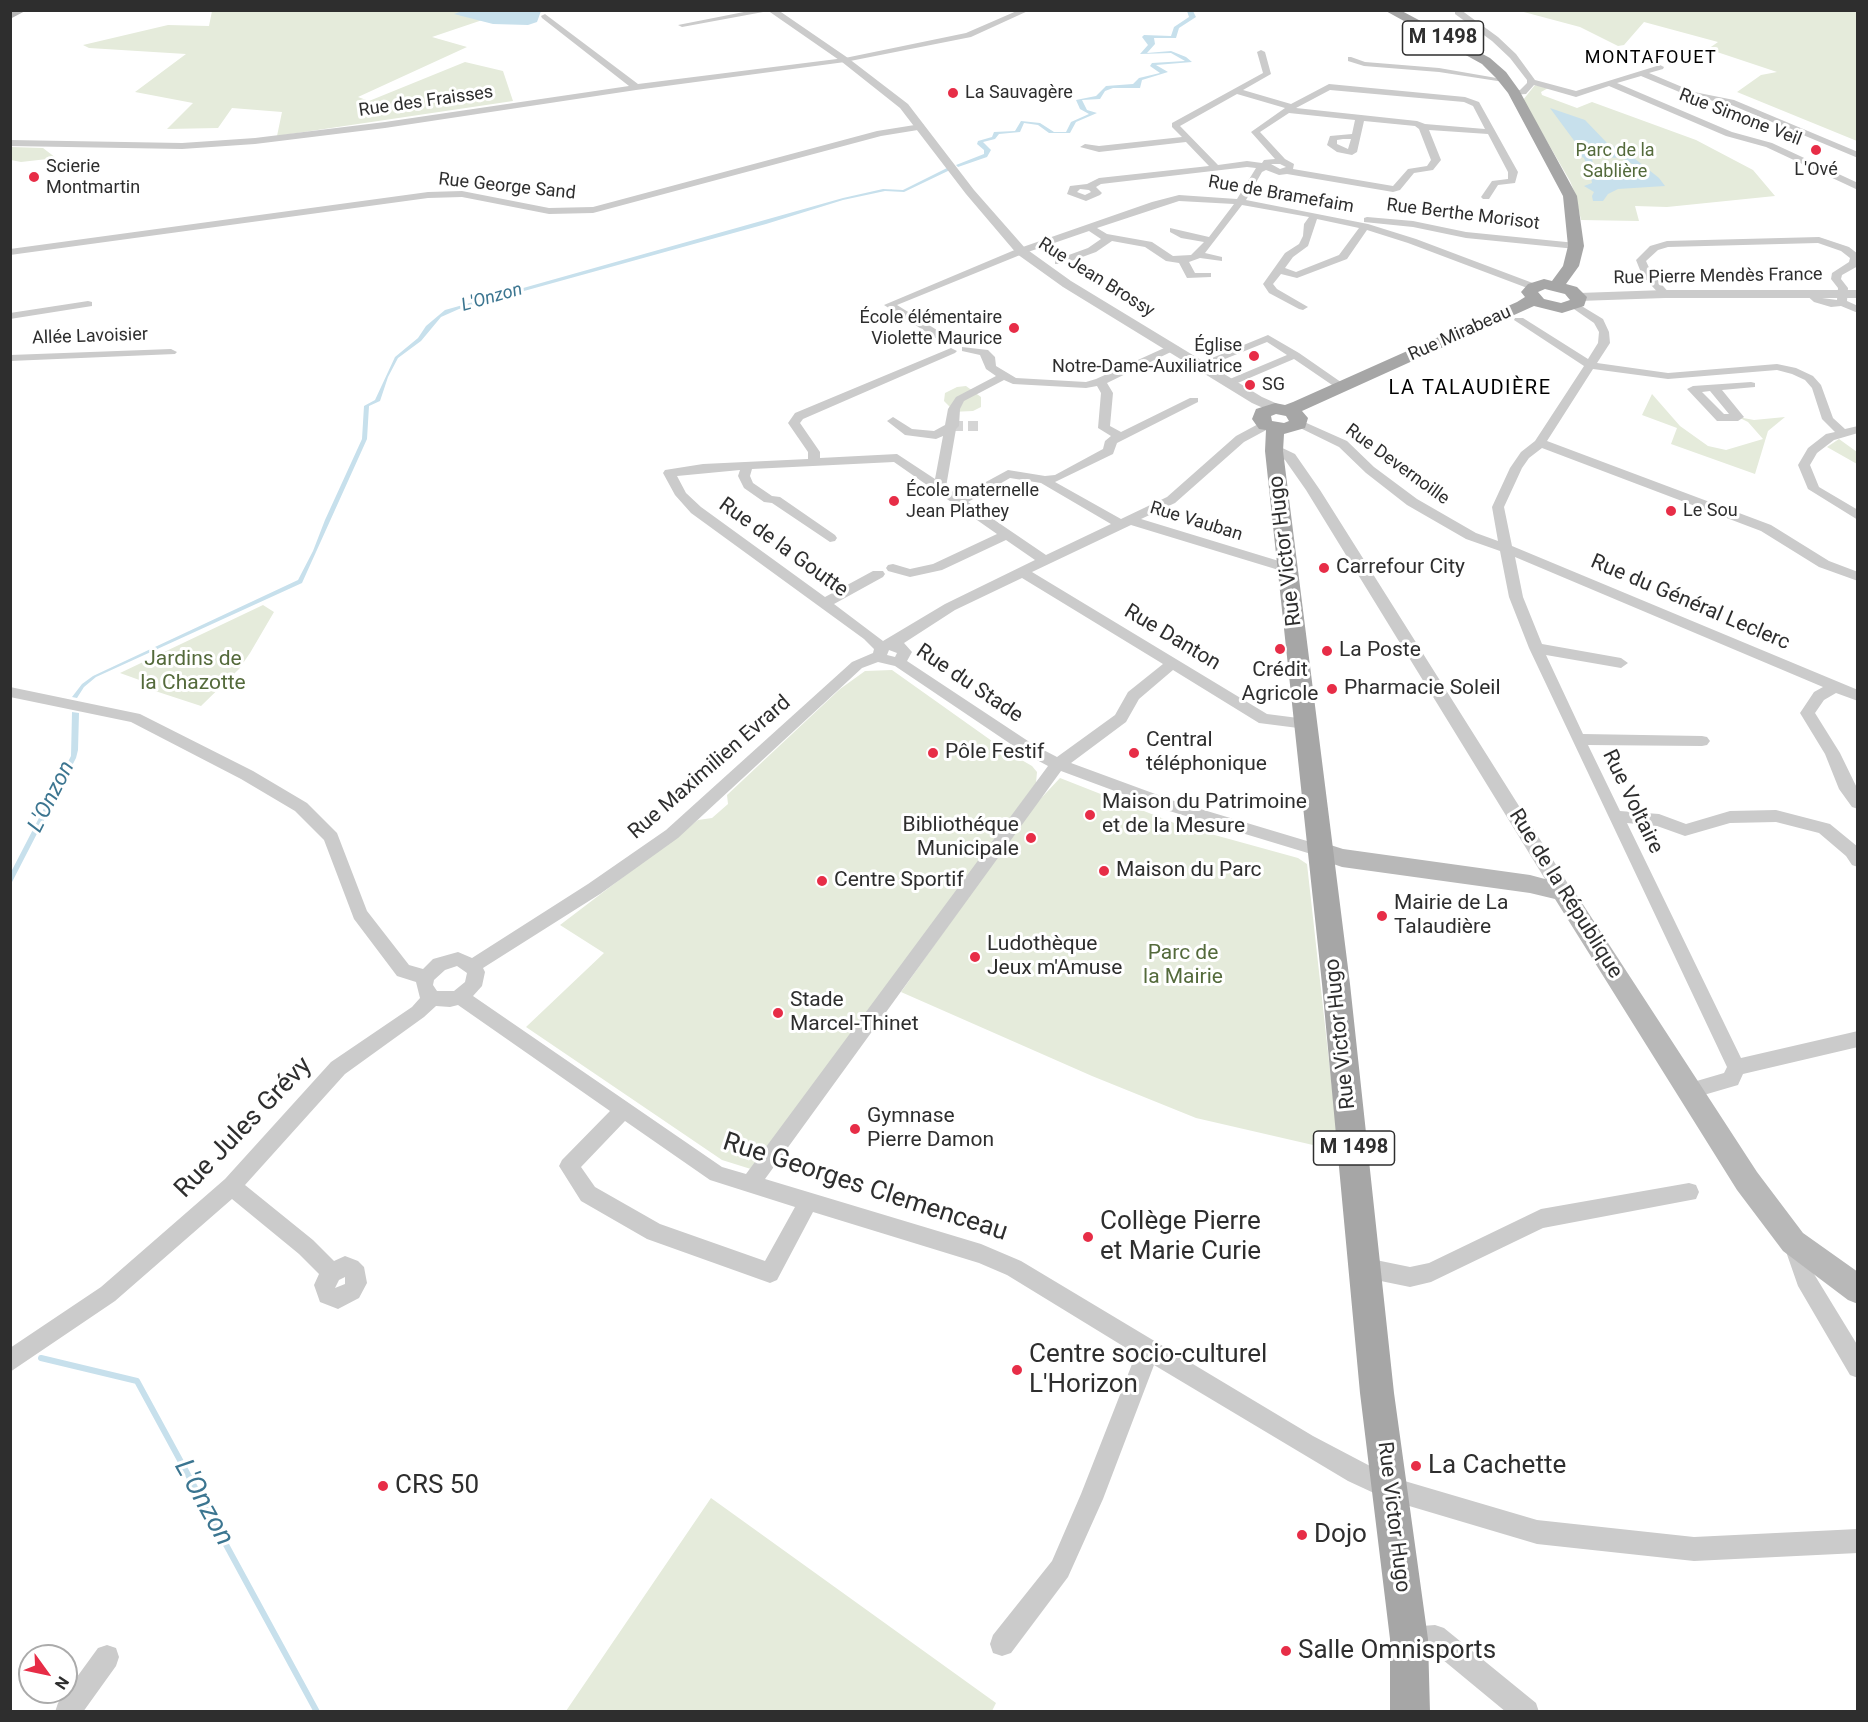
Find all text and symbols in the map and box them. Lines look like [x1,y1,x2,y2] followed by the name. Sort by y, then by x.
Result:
[1402,21,1484,55] road number: M 1498
[1585,47,1717,69] district label: MONTAFOUET
[357,82,495,122] street label: Rue des Fraisses
[965,82,1073,104] place label: La Sauvagère
[1676,85,1804,151] street label: Rue Simone Veil
[946,86,960,100] marker: La Sauvagère
[1575,140,1655,182] park label: Parc de la Sablière
[1809,143,1823,157] marker: L'Ové
[46,156,140,198] place label: Scierie Montmartin
[1794,159,1838,181] place label: L'Ové
[437,169,577,205] street label: Rue George Sand
[27,170,41,184] marker: Scierie Montmartin
[1207,172,1355,218] street label: Rue de Bramefaim
[1385,195,1541,235] street label: Rue Berthe Morisot
[1034,234,1158,322] street label: Rue Jean Brossy
[1613,264,1823,290] street label: Rue Pierre Mendès France
[459,279,525,317] water label: L'Onzon
[1405,302,1515,366] street label: Rue Mirabeau
[860,307,1002,350] place label: École élémentaire Violette Maurice
[1007,321,1021,335] marker: École élémentaire Violette Maurice
[32,324,148,350] street label: Allée Lavoisier
[1052,335,1242,378] place label: Église Notre-Dame-Auxiliatrice
[1247,349,1261,363] marker: Église Notre-Dame-Auxiliatrice
[1262,374,1285,396] place label: SG
[1388,377,1552,401] district label: LA TALAUDIÈRE
[1243,378,1257,392] marker: SG
[1341,420,1453,510] street label: Rue Devernoille
[1264,474,1308,628] street label: Rue Victor Hugo
[906,480,1039,522] place label: École maternelle Jean Plathey
[713,493,853,603] street label: Rue de la Goutte
[887,494,901,508] marker: École maternelle Jean Plathey
[1147,498,1245,546] street label: Rue Vauban
[1683,500,1738,522] place label: Le Sou
[1664,504,1678,518] marker: Le Sou
[1587,550,1793,656] street label: Rue du Général Leclerc
[1336,555,1465,581] place label: Carrefour City
[1317,561,1331,575] marker: Carrefour City
[1119,599,1225,677] street label: Rue Danton
[1339,638,1421,664] place label: La Poste
[911,639,1027,729] street label: Rue du Stade
[1273,642,1287,656] marker: Crédit Agricole
[1320,644,1334,658] marker: La Poste
[140,647,246,697] park label: Jardins de la Chazotte
[1242,658,1318,708] place label: Crédit Agricole
[1344,676,1501,702] place label: Pharmacie Soleil
[1325,682,1339,696] marker: Pharmacie Soleil
[624,691,796,845] street label: Rue Maximilien Evrard
[1146,728,1267,778] place label: Central téléphonique
[945,740,1044,766] place label: Pôle Festif
[926,746,940,760] marker: Pôle Festif
[1127,746,1141,760] marker: Central téléphonique
[1596,746,1668,858] street label: Rue Voltaire
[23,757,81,837] water label: L'Onzon
[1102,790,1307,840] place label: Maison du Patrimoine et de la Mesure
[1503,805,1627,983] street label: Rue de la République
[1083,808,1097,822] marker: Maison du Patrimoine et de la Mesure
[903,813,1019,863] place label: Bibliothéque Municipale
[1024,831,1038,845] marker: Bibliothéque Municipale
[1116,858,1262,884] place label: Maison du Parc
[1097,864,1111,878] marker: Maison du Parc
[834,868,964,894] place label: Centre Sportif
[815,874,829,888] marker: Centre Sportif
[1394,891,1508,941] place label: Mairie de La Talaudière
[1375,909,1389,923] marker: Mairie de La Talaudière
[987,932,1122,982] place label: Ludothèque Jeux m'Amuse
[1143,941,1223,991] park label: Parc de la Mairie
[968,950,982,964] marker: Ludothèque Jeux m'Amuse
[1321,957,1361,1111] street label: Rue Victor Hugo
[790,988,919,1038] place label: Stade Marcel-Thinet
[771,1006,785,1020] marker: Stade Marcel-Thinet
[169,1051,319,1205] street label: Rue Jules Grévy
[867,1104,994,1154] place label: Gymnase Pierre Damon
[848,1122,862,1136] marker: Gymnase Pierre Damon
[719,1127,1011,1249] street label: Rue Georges Clemenceau
[1314,1131,1394,1165] road number: M 1498
[1100,1206,1261,1268] place label: Collège Pierre et Marie Curie
[1081,1230,1095,1244] marker: Collège Pierre et Marie Curie
[1029,1339,1267,1400] place label: Centre socio-culturel L'Horizon
[1010,1363,1024,1377] marker: Centre socio-culturel L'Horizon
[1371,1440,1415,1594] street label: Rue Victor Hugo
[1428,1450,1566,1482] place label: La Cachette
[166,1454,240,1552] water label: L'Onzon
[1409,1459,1423,1473] marker: La Cachette
[395,1470,479,1502] place label: CRS 50
[376,1479,390,1493] marker: CRS 50
[1314,1519,1367,1551] place label: Dojo
[1295,1528,1309,1542] marker: Dojo
[1298,1635,1496,1667] place label: Salle Omnisports
[18,1644,78,1704] north arrow
[1279,1644,1293,1658] marker: Salle Omnisports
[51,1673,73,1693] text: N

